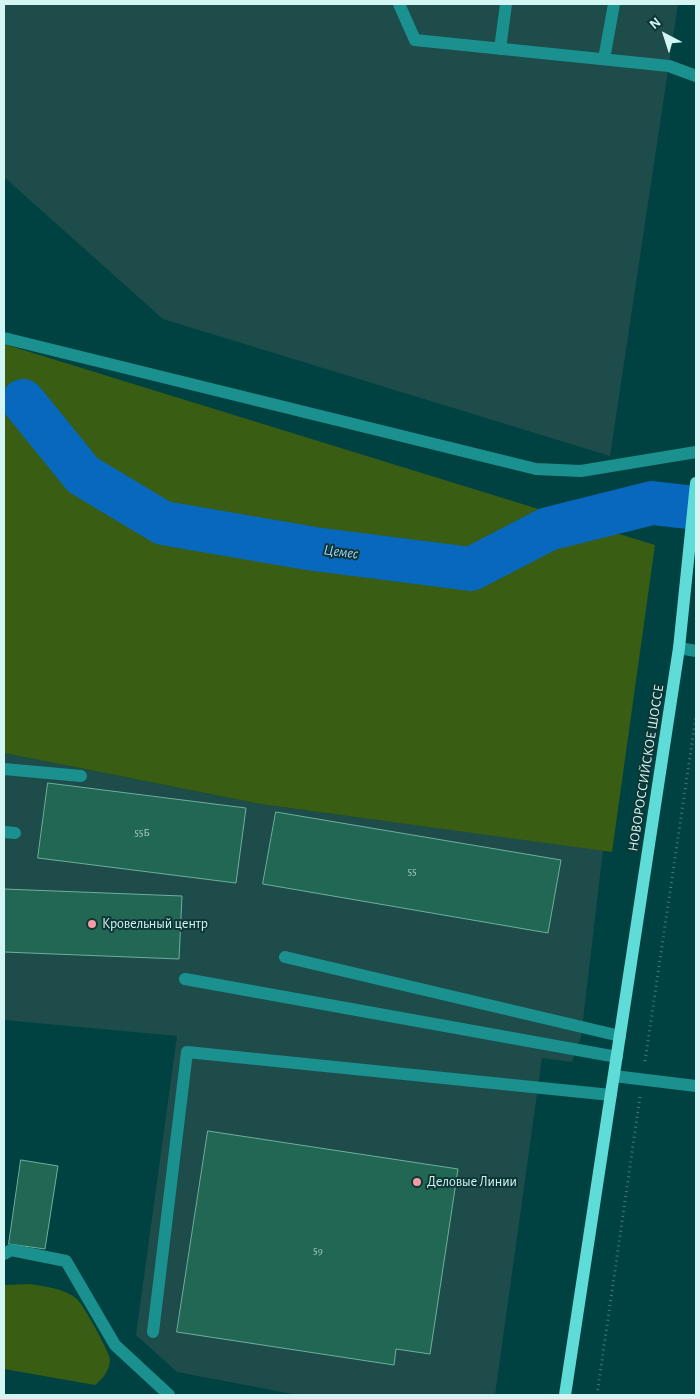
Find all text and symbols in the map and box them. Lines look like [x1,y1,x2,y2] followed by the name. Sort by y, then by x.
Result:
[640,10,690,60] north arrow
[647,15,664,32] text: N
[323,541,359,563] water label: Цемес
[624,683,668,853] street label: НОВОРОССИЙСКОЕ ШОССЕ
[134,826,150,840] house number: 55Б
[407,865,417,879] house number: 55
[102,916,208,932] place label: Кровельный центр
[86,918,98,930] marker: Кровельный центр
[427,1174,517,1190] place label: Деловые Линии
[411,1176,423,1188] marker: Деловые Линии
[313,1244,323,1258] house number: 59

